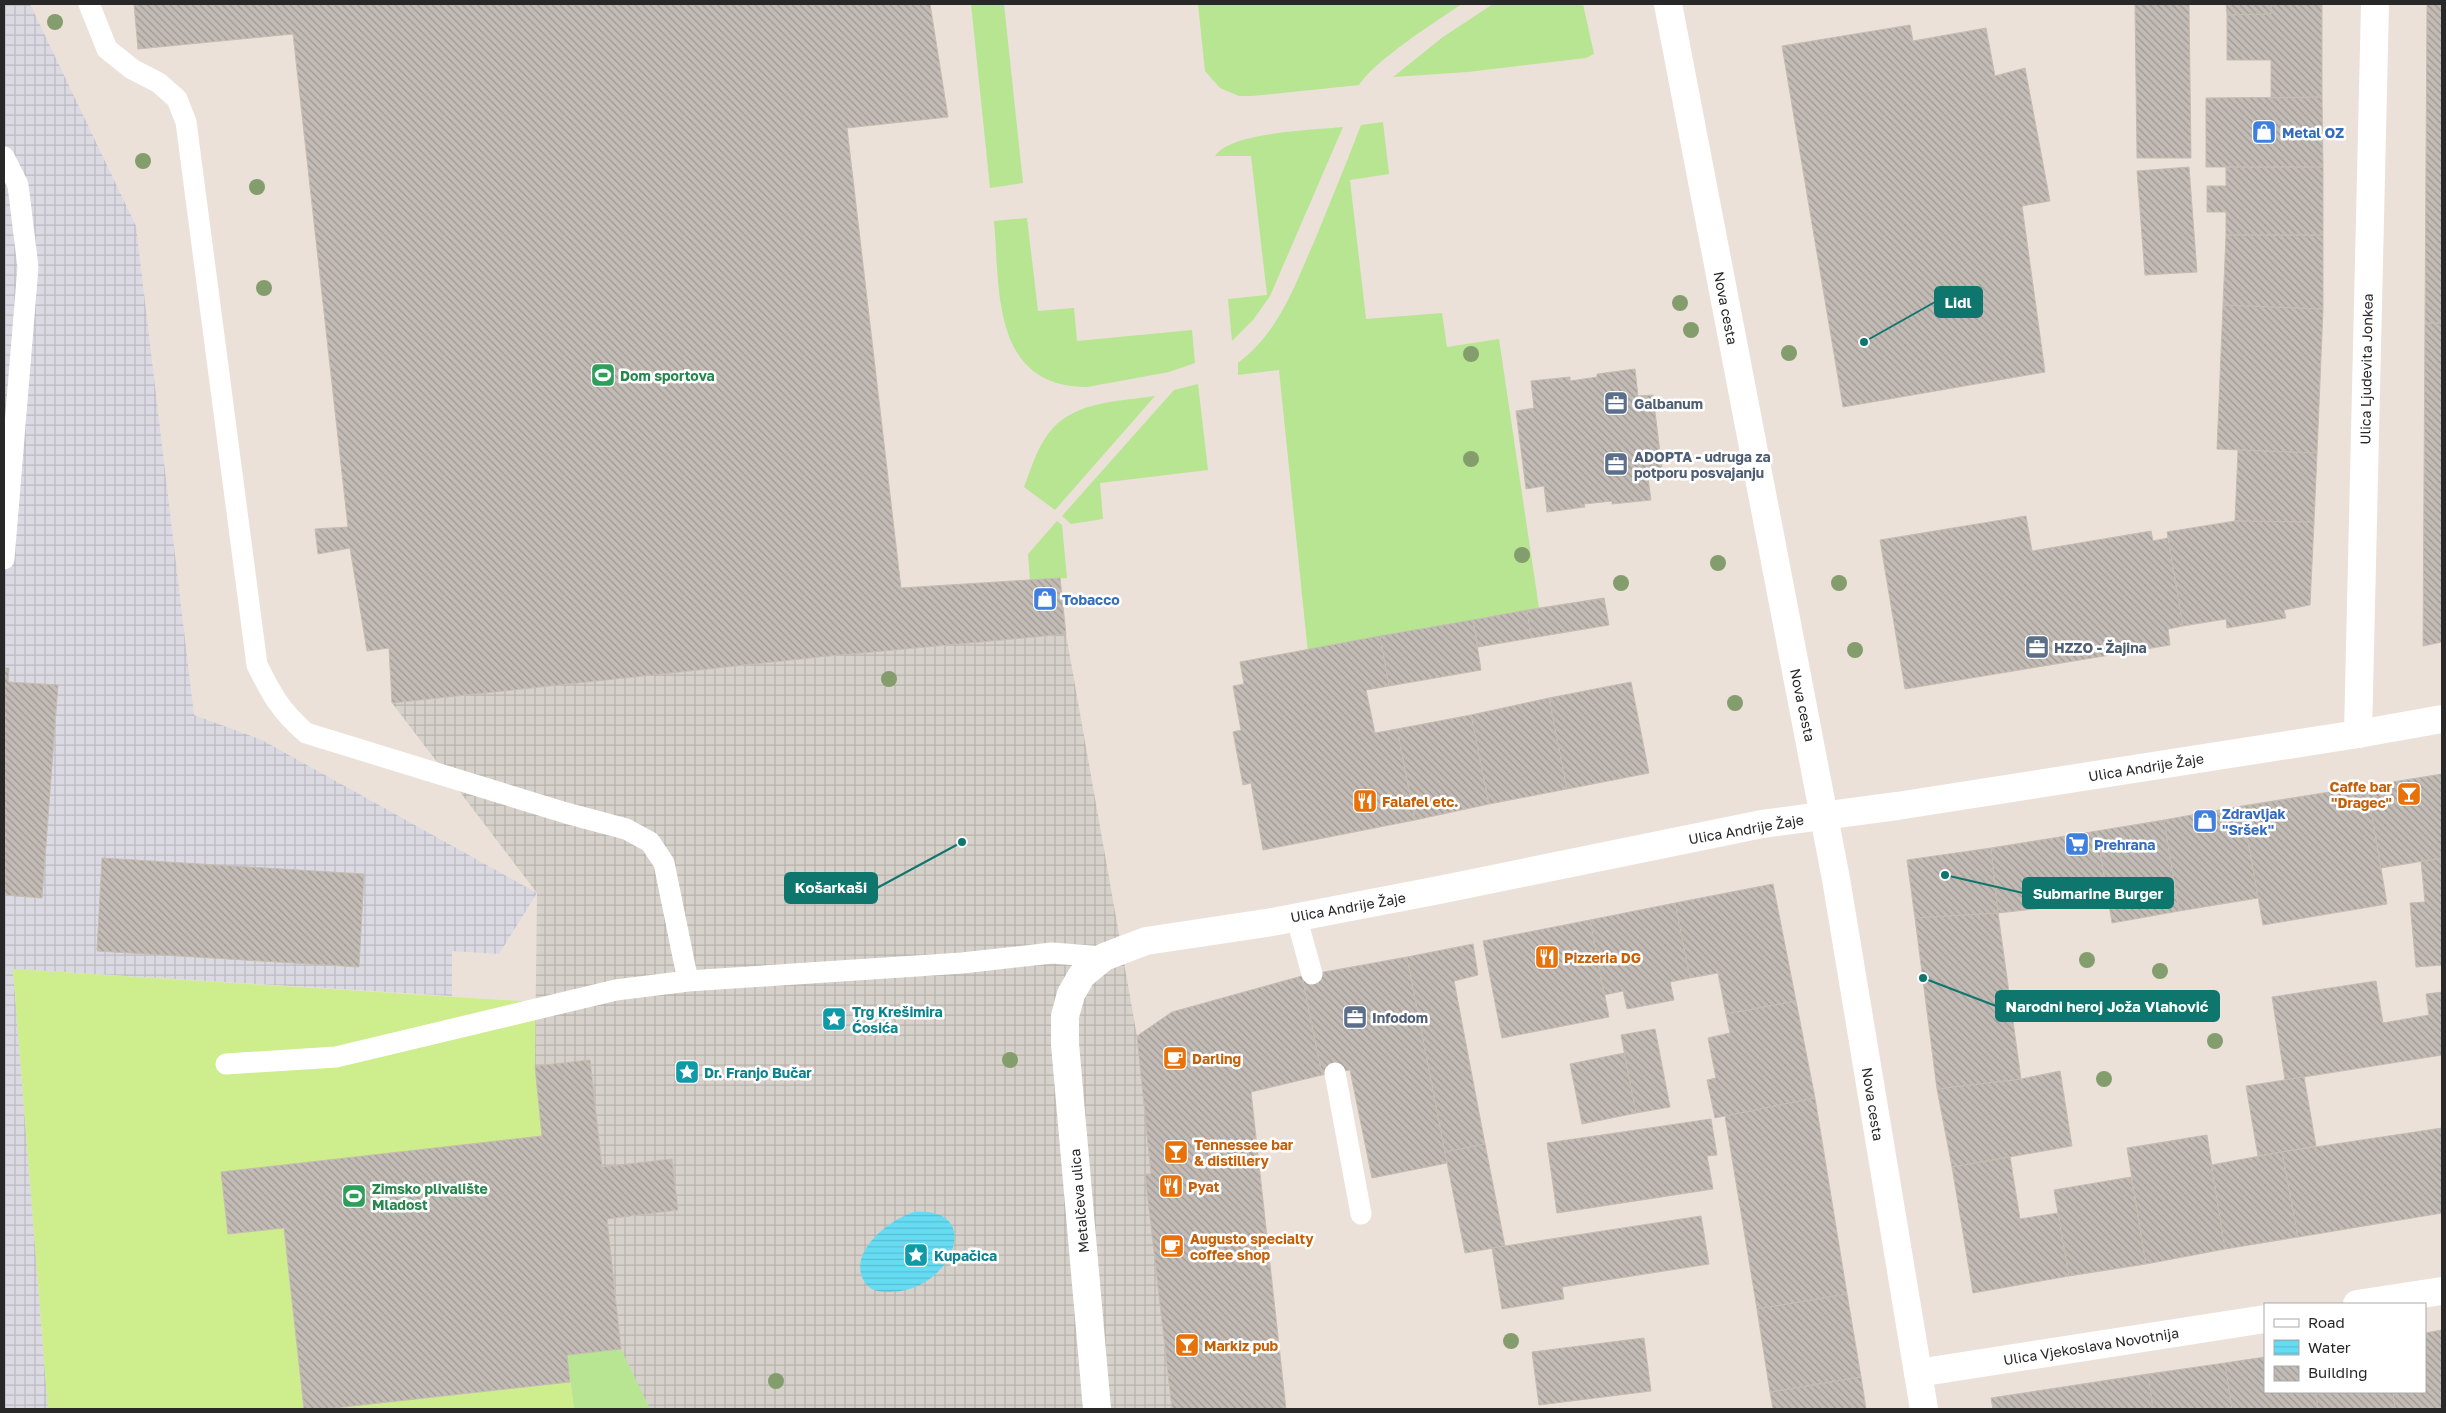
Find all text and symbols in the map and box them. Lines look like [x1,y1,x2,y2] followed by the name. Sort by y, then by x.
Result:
[2251,119,2277,145] shop icon: Metal OZ
[2282,124,2344,141] place label: Metal OZ
[1711,270,1741,346] street label: Nova cesta
[1935,287,1982,317] callout: Lidl
[1945,293,1971,311] text: Lidl
[2356,293,2376,445] street label: Ulica Ljudevita Jonkea
[590,362,616,388] sports icon: Dom sportova
[620,367,715,384] place label: Dom sportova
[1603,390,1629,416] office icon: Galbanum
[1634,395,1703,412] place label: Galbanum
[1634,448,1771,481] place label: ADOPTA - udruga za potporu posvajanju
[1603,451,1629,477] office icon: ADOPTA - udruga za potporu posvajanju
[1032,586,1058,612] shop icon: Tobacco
[1062,591,1120,608] place label: Tobacco
[2024,634,2050,660] office icon: HZZO - Žajina
[2054,639,2147,656] place label: HZZO - Žajina
[1787,667,1819,743] street label: Nova cesta
[2087,749,2205,785] street label: Ulica Andrije Žaje
[2330,778,2393,811] place label: Caffe bar "Dragec"
[2396,781,2422,807] bar icon: Caffe bar "Dragec"
[1352,788,1378,814] restaurant icon: Falafel etc.
[1382,793,1459,810] place label: Falafel etc.
[2222,805,2286,838] place label: Zdravljak "Sršek"
[2192,808,2218,834] shop icon: Zdravljak "Sršek"
[1687,810,1805,848] street label: Ulica Andrije Žaje
[2064,831,2090,857] supermarket icon: Prehrana
[2094,836,2155,853] place label: Prehrana
[785,873,877,903] callout: Košarkaši
[795,878,867,896] text: Košarkaši
[2023,878,2173,908] callout: Submarine Burger
[2033,884,2164,902] text: Submarine Burger
[1289,888,1407,926] street label: Ulica Andrije Žaje
[1534,944,1560,970] restaurant icon: Pizzeria DG
[1564,949,1641,966] place label: Pizzeria DG
[1996,991,2219,1021] callout: Narodni heroj Joža Vlahović
[2006,997,2209,1015] text: Narodni heroj Joža Vlahović
[852,1003,943,1036] place label: Trg Krešimira Ćosića
[1342,1004,1368,1030] office icon: Infodom
[821,1006,847,1032] place icon: Trg Krešimira Ćosića
[1372,1009,1428,1026] place label: Infodom
[1162,1045,1188,1071] cafe icon: Darling
[1192,1050,1241,1067] place label: Darling
[674,1059,700,1085] place icon: Dr. Franjo Bučar
[704,1064,812,1081] place label: Dr. Franjo Bučar
[1859,1066,1887,1142] street label: Nova cesta
[1194,1136,1294,1169] place label: Tennessee bar & distillery
[1163,1139,1189,1165] bar icon: Tennessee bar & distillery
[1066,1148,1092,1254] street label: Metalčeva ulica
[1158,1173,1184,1199] restaurant icon: Pyat
[1188,1178,1220,1195] place label: Pyat
[372,1180,488,1213] place label: Zimsko plivalište Mladost
[341,1183,367,1209] sports icon: Zimsko plivalište Mladost
[1190,1230,1314,1263] place label: Augusto specialty coffee shop
[1159,1233,1185,1259] cafe icon: Augusto specialty coffee shop
[903,1242,929,1268] place icon: Kupačica
[934,1247,997,1264] place label: Kupačica
[2264,1303,2426,1393] legend
[2308,1313,2345,1331] text: Road
[2002,1324,2180,1368] street label: Ulica Vjekoslava Novotnija
[1174,1332,1200,1358] bar icon: Markiz pub
[1204,1337,1279,1354] place label: Markiz pub
[2308,1338,2351,1356] text: Water
[2308,1363,2368,1381] text: Building

